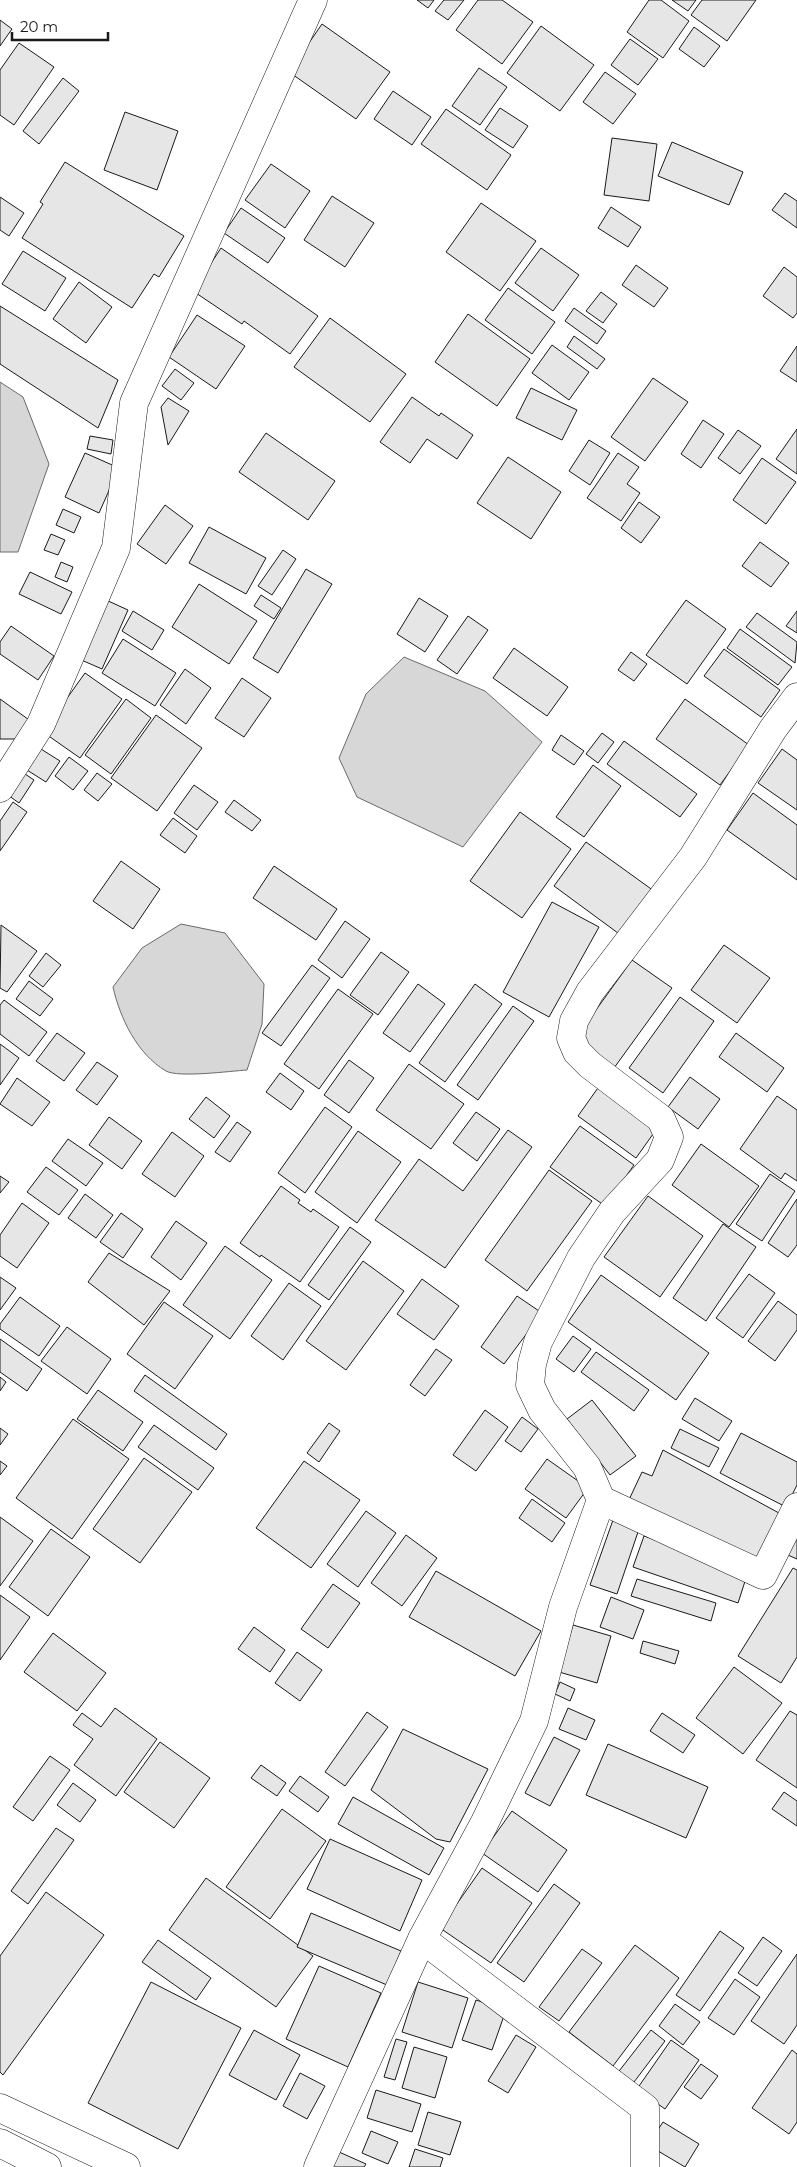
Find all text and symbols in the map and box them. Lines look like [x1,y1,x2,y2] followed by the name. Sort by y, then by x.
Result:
[12,10,109,42] scale bar
[20,17,58,36] text: 20 m

